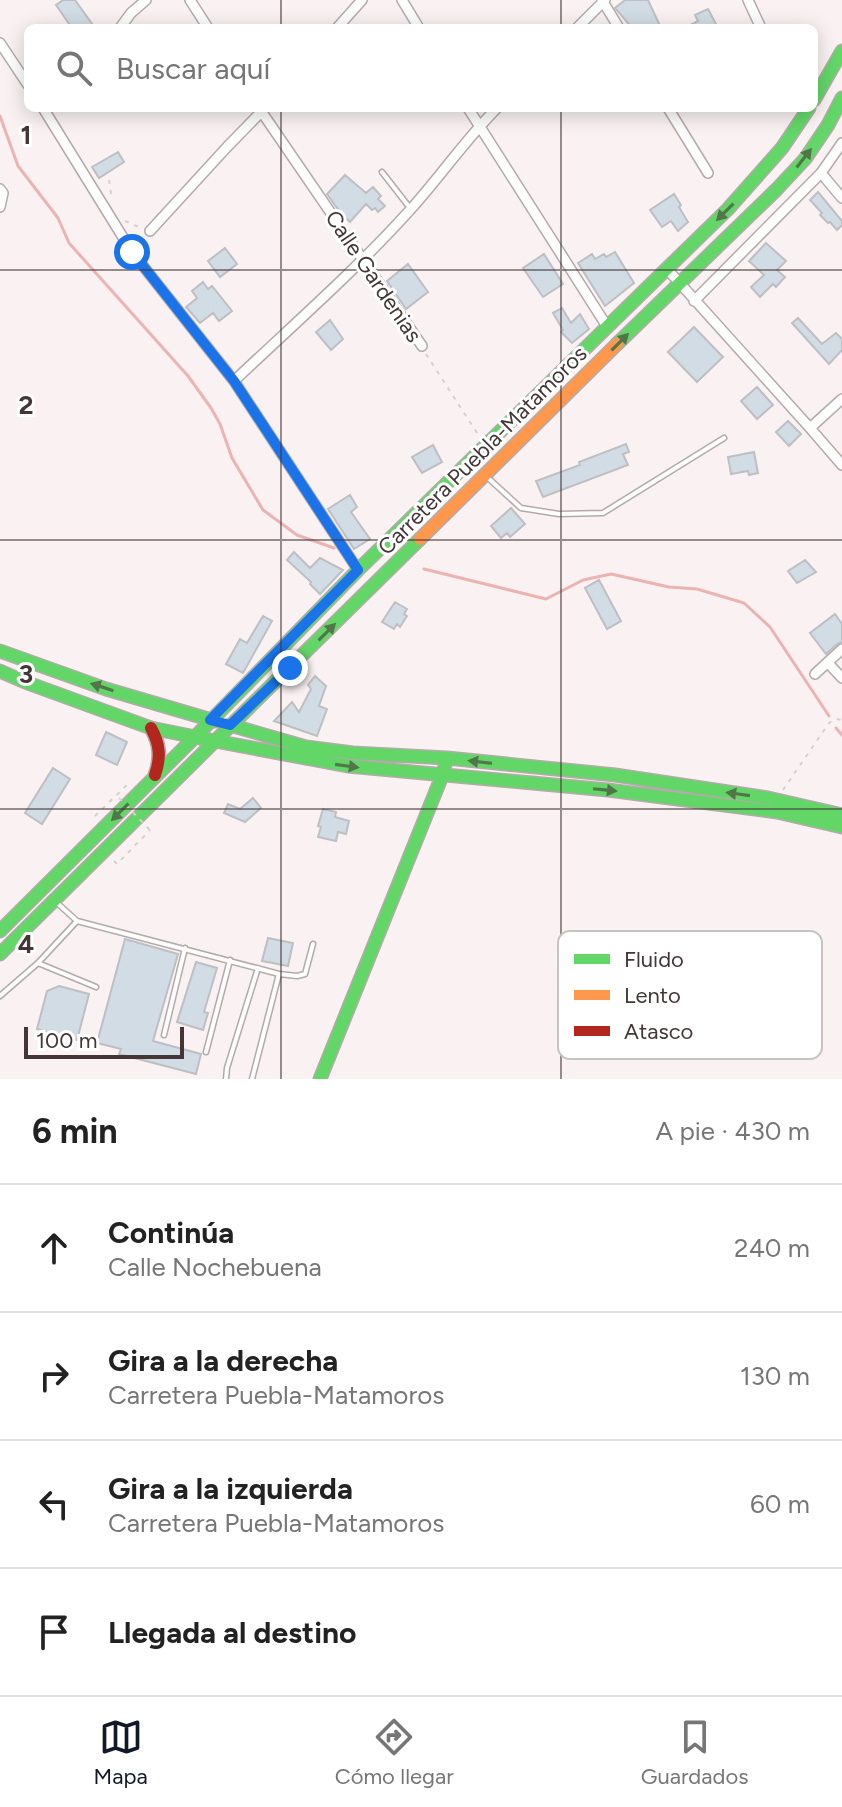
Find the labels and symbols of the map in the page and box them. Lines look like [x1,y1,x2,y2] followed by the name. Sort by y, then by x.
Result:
[21,119,31,151] text: 1
[795,148,812,168] one-way arrow
[716,202,735,220] one-way arrow
[320,205,428,347] street label: Calle Gardenias
[114,234,150,270] route start
[610,333,629,351] one-way arrow
[372,340,593,561] street label: Carretera Puebla-Matamoros
[18,389,34,421] text: 2
[317,623,336,642] one-way arrow
[272,650,308,686] route end
[19,658,33,690] text: 3
[90,681,114,693] one-way arrow
[467,756,492,769] one-way arrow
[334,760,359,773] one-way arrow
[593,784,618,797] one-way arrow
[725,787,750,800] one-way arrow
[111,802,130,821] one-way arrow
[18,928,34,960] text: 4
[558,931,822,1059] legend
[624,946,684,973] text: Fluido
[624,982,681,1009] text: Lento
[624,1018,693,1045] text: Atasco
[24,1023,184,1059] scale bar

